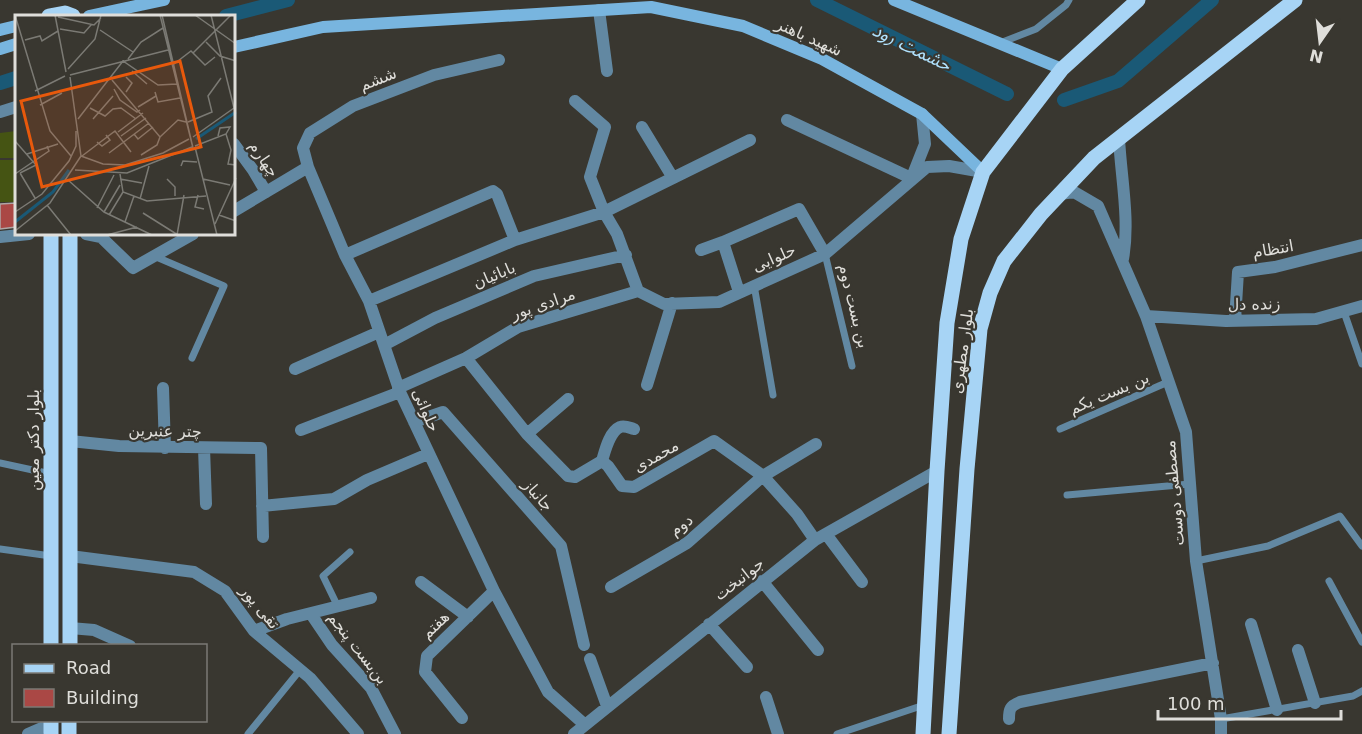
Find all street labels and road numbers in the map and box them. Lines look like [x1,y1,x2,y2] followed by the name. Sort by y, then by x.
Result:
[772,14,845,61] street label: شهید باهنر
[357,63,399,95] street label: ششم
[244,137,283,181] street label: چهارم
[1251,236,1295,262] street label: انتظام
[749,240,799,277] street label: حلوایی
[470,258,518,292] street label: بابائیان
[833,262,874,350] street label: بن بست دوم
[507,284,578,325] street label: مرادی پور
[1227,294,1281,315] street label: زنده دل
[947,307,978,395] street label: بلوار مطهری
[1066,368,1152,419] street label: بن بست یکم
[407,385,444,435] street label: حلوائی
[24,389,44,491] street label: بلوار دکتر معین
[128,421,202,442] street label: چتر عنبرین
[630,436,682,476] street label: محمدی
[1160,439,1189,547] street label: مصطفی دوست
[517,474,557,516] street label: جانباز
[665,510,697,541] street label: دوم
[710,554,768,605] street label: جوانبخت
[235,580,284,633] street label: تقی پور
[417,607,453,643] street label: هفتم
[323,608,392,689] street label: بن‌بست پنجم

